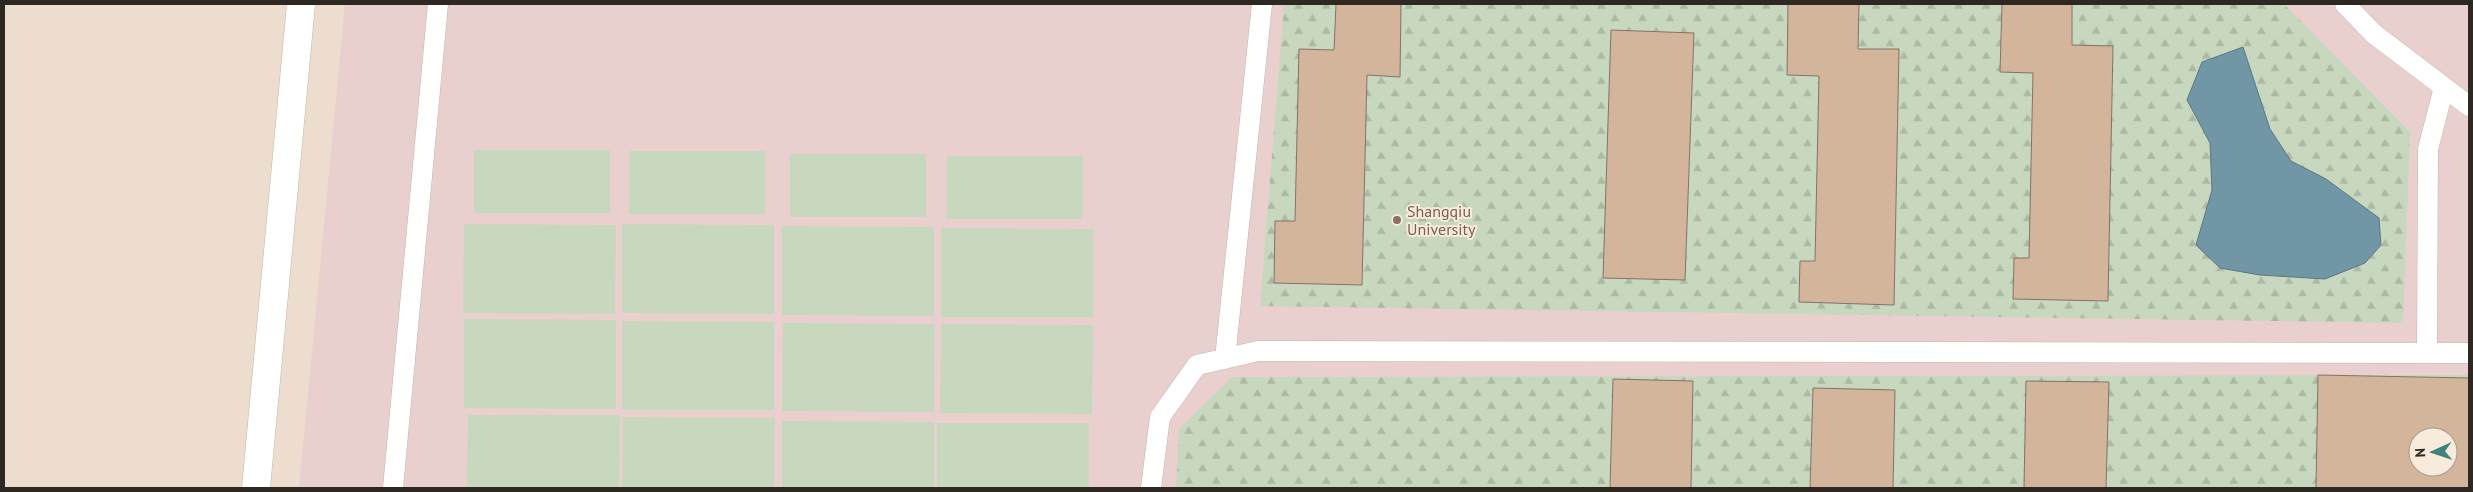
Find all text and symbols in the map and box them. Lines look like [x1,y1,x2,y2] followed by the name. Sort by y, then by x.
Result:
[1407,201,1476,239] place label: Shangqiu University
[1391,214,1403,226] marker: Shangqiu University
[2408,427,2458,477] north arrow
[2411,448,2429,458] text: N

